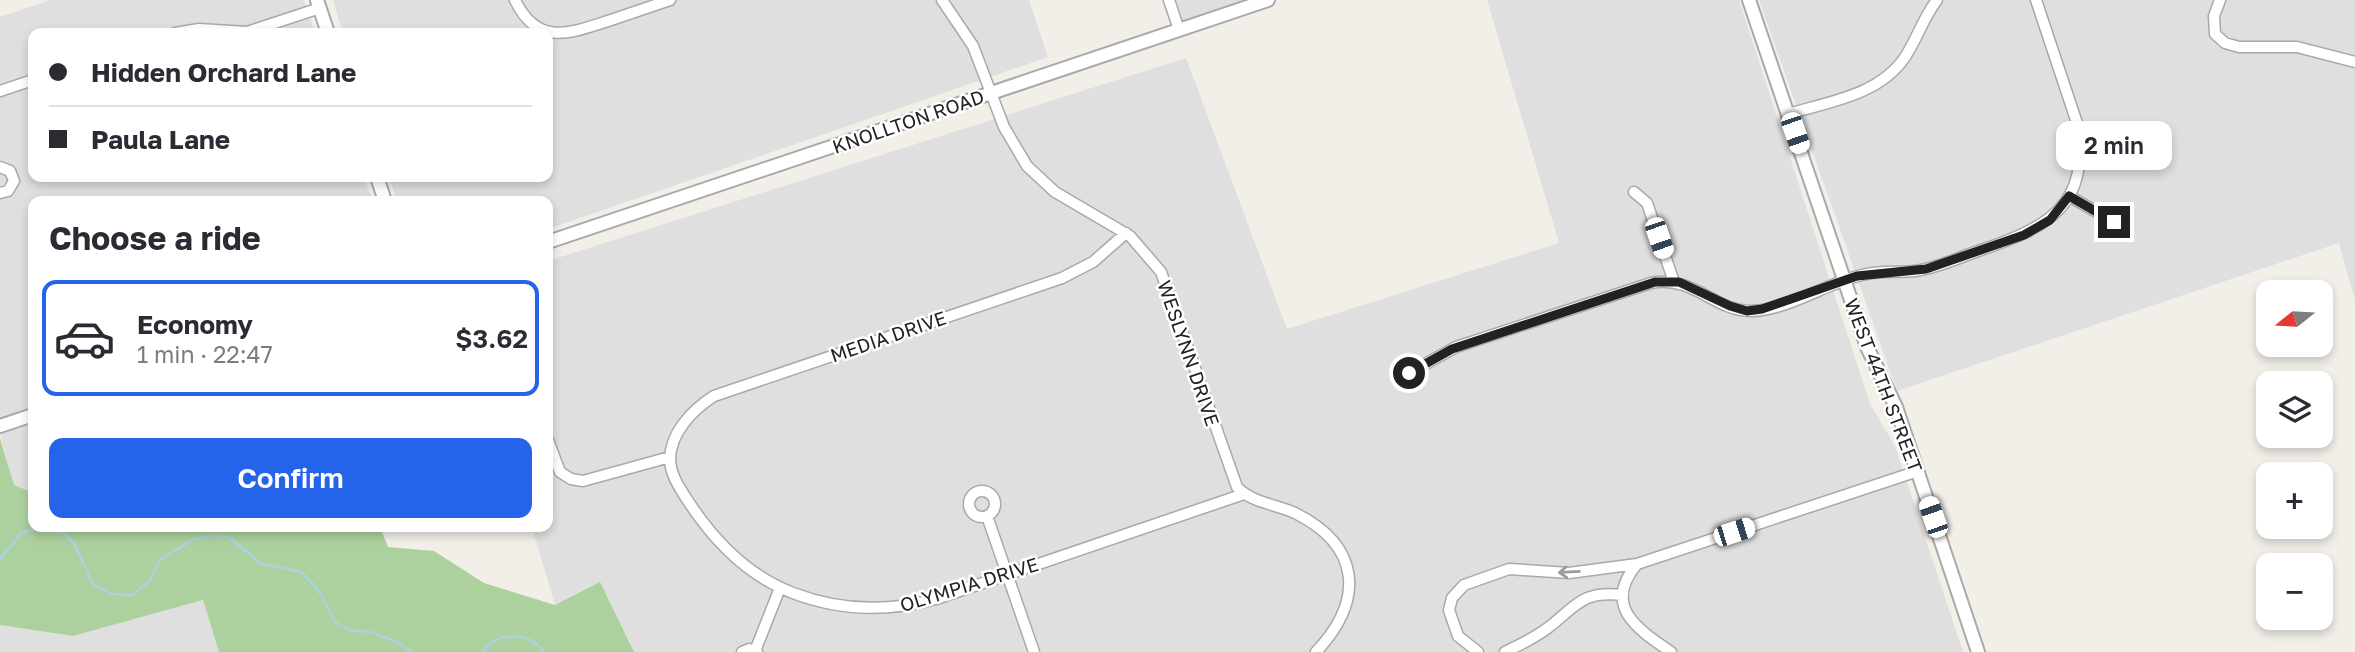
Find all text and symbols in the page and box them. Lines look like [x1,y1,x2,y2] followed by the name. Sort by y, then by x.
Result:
[91,57,356,88] text: Hidden Orchard Lane
[829,84,987,158] street label: KNOLLTON ROAD
[1779,110,1812,156] car
[2056,120,2172,170] callout: 2 min
[91,124,230,155] text: Paula Lane
[2084,131,2144,159] text: 2 min
[2098,206,2130,238] route end
[1643,215,1676,261] car
[49,219,261,257] text: Choose a ride
[1153,277,1225,429] street label: WESLYNN DRIVE
[2256,280,2333,357] north arrow
[2256,280,2333,630] map controls
[1840,295,1928,475] street label: WEST 44TH STREET
[827,305,949,367] street label: MEDIA DRIVE
[53,307,116,370] icon: car
[137,309,253,340] text: Economy
[455,323,528,354] text: $3.62
[137,340,273,368] text: 1 min · 22:47
[1393,357,1425,389] route start
[2256,371,2333,448] button: layers
[49,438,532,518] button: Confirm
[2256,462,2333,539] button: +
[1917,494,1950,540] car
[1711,516,1758,548] car
[897,552,1041,616] street label: OLYMPIA DRIVE
[2256,553,2333,630] button: −
[1559,566,1581,579] one-way arrow

